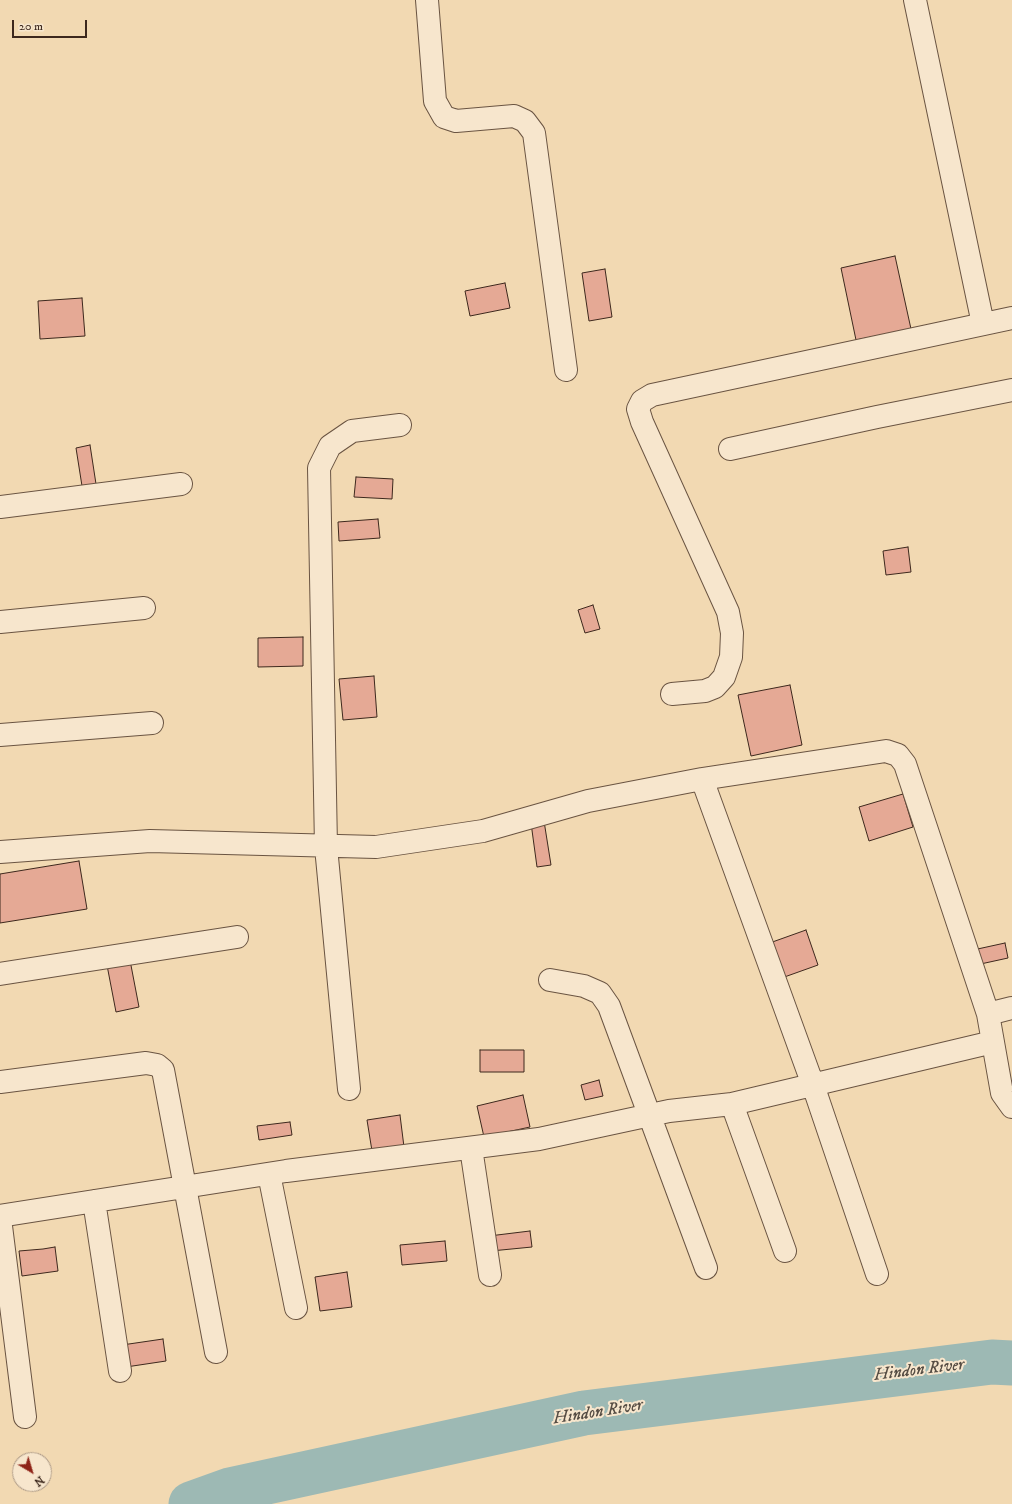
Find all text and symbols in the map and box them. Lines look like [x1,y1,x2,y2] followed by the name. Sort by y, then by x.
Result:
[14,12,89,38] scale bar
[19,19,43,34] text: 20 m
[873,1355,965,1387] water label: Hindon River
[552,1396,644,1430] water label: Hindon River
[12,1452,52,1492] north arrow
[31,1472,47,1489] text: N

